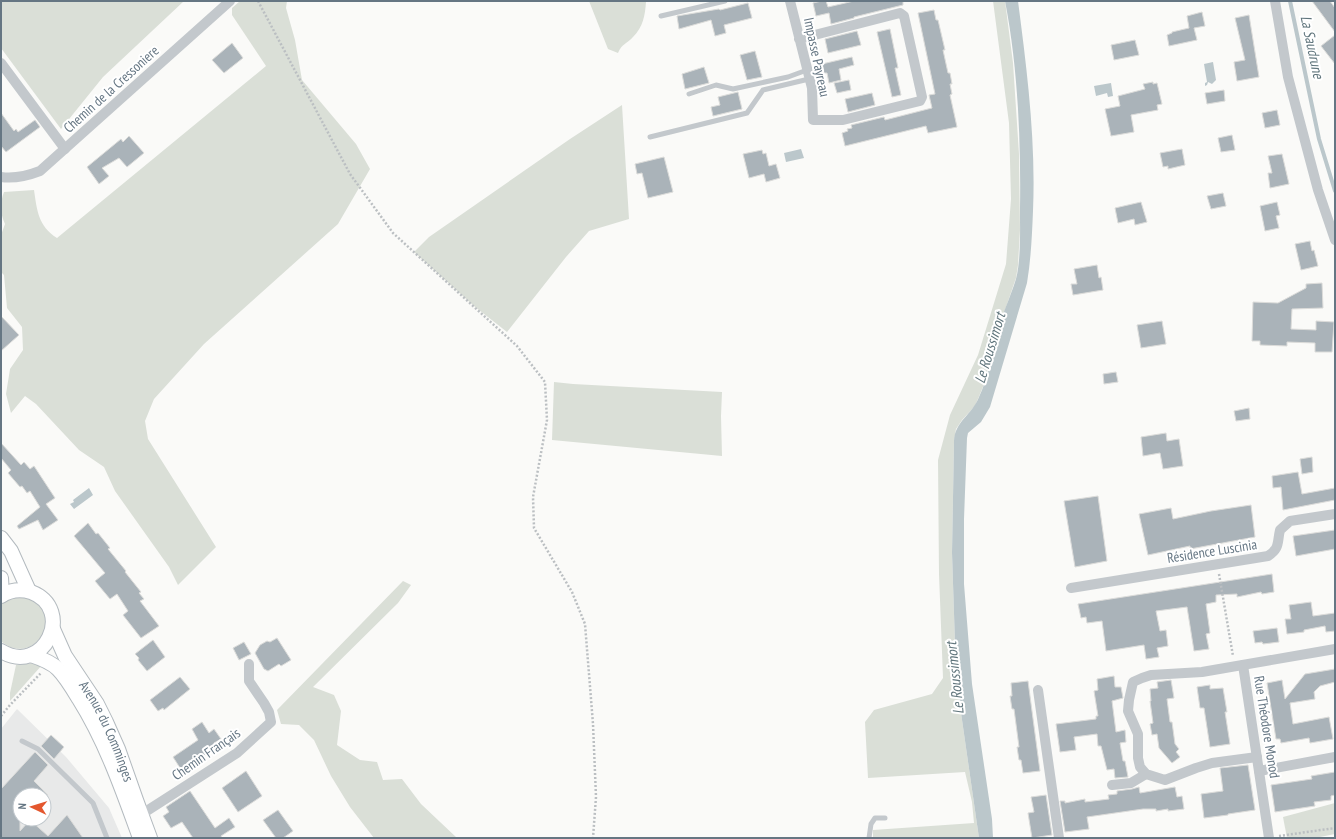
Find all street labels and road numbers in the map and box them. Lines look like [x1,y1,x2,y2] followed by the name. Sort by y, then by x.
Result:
[800,16,834,98] street label: Impasse Payreau
[60,41,163,137] street label: Chemin de la Cressoniere
[1166,535,1258,567] street label: Résidence Luscinia
[1250,675,1284,779] street label: Rue Théodore Monod
[75,677,138,784] street label: Avenue du Comminges
[168,724,244,784] street label: Chemin Français

